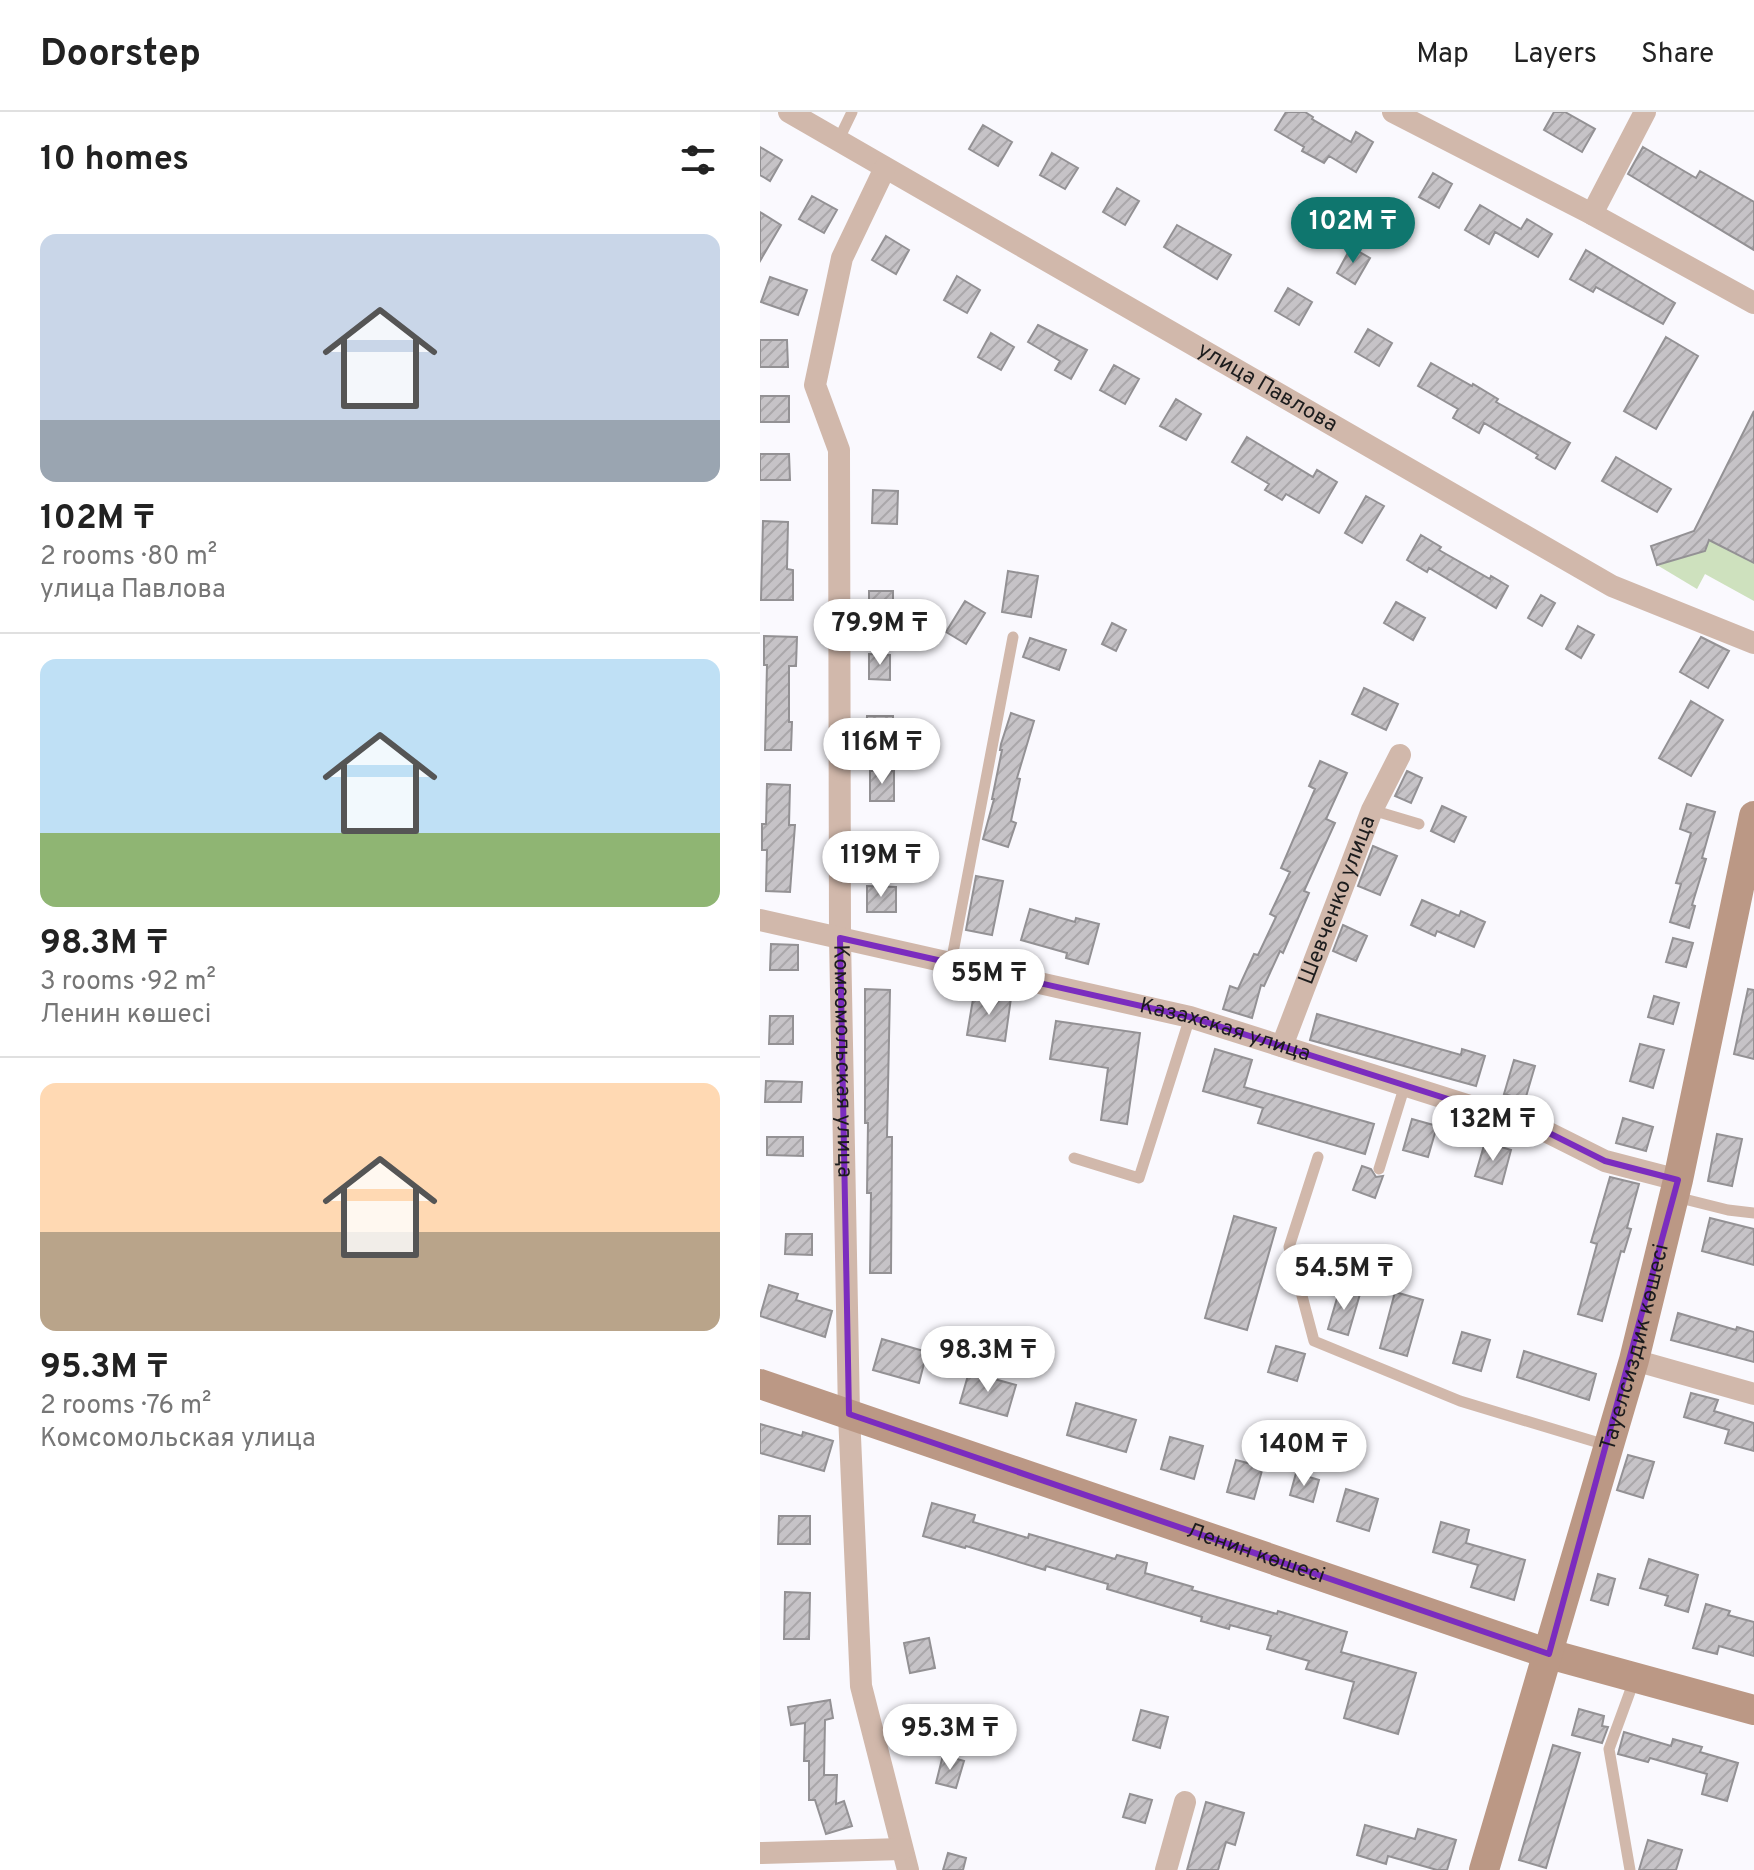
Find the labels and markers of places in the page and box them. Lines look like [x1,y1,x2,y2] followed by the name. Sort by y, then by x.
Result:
[1288,197,1418,265] pin: 102M ₸
[806,599,954,667] pin: 79.9M ₸
[817,718,947,786] pin: 116M ₸
[816,831,946,899] pin: 119M ₸
[933,949,1045,1017] pin: 55M ₸
[1428,1095,1558,1163] pin: 132M ₸
[1270,1244,1418,1312] pin: 54.5M ₸
[914,1326,1062,1394] pin: 98.3M ₸
[1239,1420,1369,1488] pin: 140M ₸
[876,1704,1024,1772] pin: 95.3M ₸

